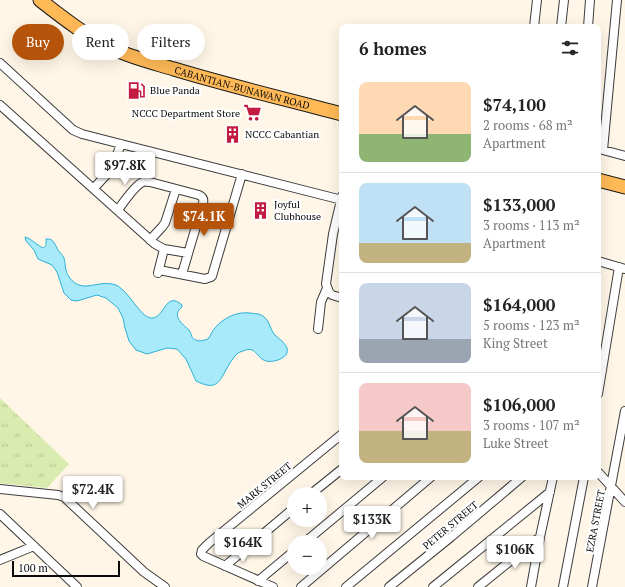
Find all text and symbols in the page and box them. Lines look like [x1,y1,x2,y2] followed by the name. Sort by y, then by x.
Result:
[12,24,64,60] chip: Buy
[72,24,129,60] chip: Rent
[137,24,205,60] chip: Filters
[359,37,427,60] text: 6 homes
[559,37,581,59] icon: filters
[173,64,311,112] street label: CABANTIAN-BUNAWAN ROAD
[127,80,147,100] fuel station icon: Blue Panda
[150,84,200,97] place label: Blue Panda
[483,93,546,116] text: $74,100
[391,98,439,146] icon: home
[243,103,263,123] supermarket icon: NCCC Department Store
[132,107,240,120] place label: NCCC Department Store
[483,116,573,134] text: 2 rooms · 68 m²
[222,124,242,144] building icon: NCCC Cabantian
[245,128,319,141] place label: NCCC Cabantian
[483,134,546,152] text: Apartment
[92,152,158,186] pin: $97.8K
[104,156,146,174] text: $97.8K
[483,193,555,216] text: $133,000
[274,198,321,223] place label: Joyful Clubhouse
[391,199,439,247] icon: home
[251,200,271,220] building icon: Joyful Clubhouse
[171,203,237,237] pin: $74.1K
[183,207,225,225] text: $74.1K
[483,216,580,234] text: 3 rooms · 113 m²
[483,234,546,252] text: Apartment
[483,293,555,316] text: $164,000
[391,299,439,347] icon: home
[483,316,580,334] text: 5 rooms · 123 m²
[483,334,548,352] text: King Street
[483,393,555,416] text: $106,000
[391,399,439,447] icon: home
[483,416,580,434] text: 3 rooms · 107 m²
[483,434,549,452] text: Luke Street
[234,459,294,511] street label: MARK STREET
[60,476,126,510] pin: $72.4K
[72,480,114,498] text: $72.4K
[287,487,327,575] map controls
[287,487,327,527] button: +
[583,489,608,553] street label: EZRA STREET
[420,498,481,552] street label: PETER STREET
[344,506,400,540] pin: $133K
[353,510,391,528] text: $133K
[215,529,271,563] pin: $164K
[224,533,262,551] text: $164K
[287,535,327,575] button: −
[487,536,543,570] pin: $106K
[496,540,534,558] text: $106K
[12,559,120,578] scale bar
[18,561,48,575] text: 100 m

